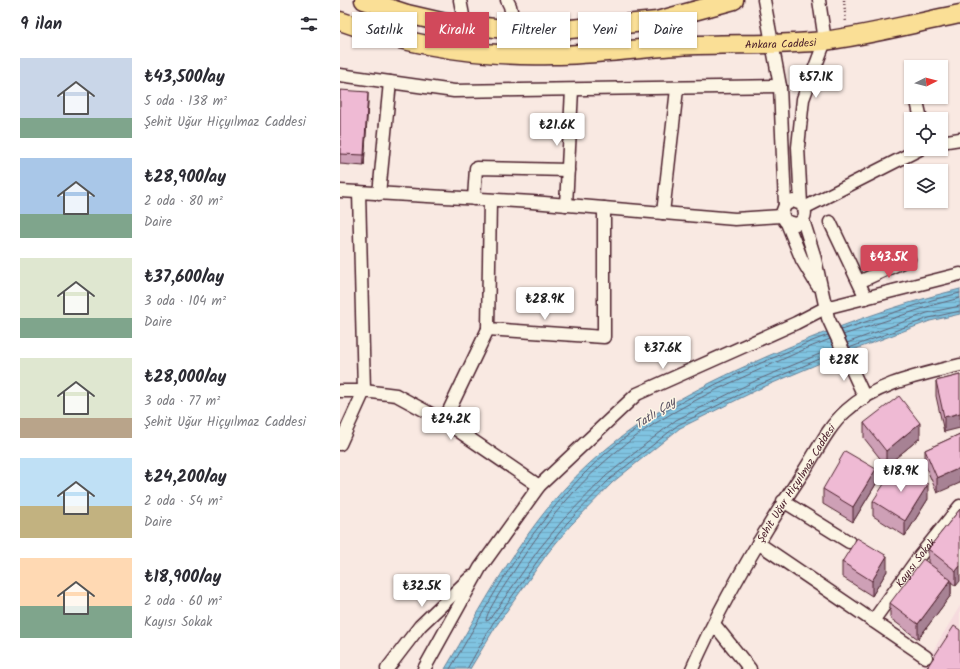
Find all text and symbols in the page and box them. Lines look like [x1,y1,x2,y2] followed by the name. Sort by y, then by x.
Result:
[20,11,62,38] text: 9 ilan
[352,12,417,48] chip: Satılık
[425,12,489,48] chip: Kiralık
[497,12,570,48] chip: Filtreler
[578,12,631,48] chip: Yeni
[639,12,697,48] chip: Daire
[298,13,320,35] icon: filters
[745,34,817,54] street label: Ankara Caddesi
[904,60,948,104] north arrow
[904,60,948,208] map controls
[144,64,225,91] text: ₺43,500/ay
[783,65,849,99] pin: ₺57.1K
[799,67,833,88] text: ₺57.1K
[52,74,100,122] icon: home
[144,91,227,112] text: 5 oda · 138 m²
[144,112,306,133] text: Şehit Uğur Hiçyılmaz Caddesi
[904,112,948,156] button: locate
[524,113,590,147] pin: ₺21.6K
[539,115,575,136] text: ₺21.6K
[144,164,226,191] text: ₺28,900/ay
[904,164,948,208] button: layers
[52,174,100,222] icon: home
[144,191,223,212] text: 2 oda · 80 m²
[144,212,172,233] text: Daire
[856,245,922,279] pin: ₺43.5K
[870,247,908,268] text: ₺43.5K
[144,264,224,291] text: ₺37,600/ay
[52,274,100,322] icon: home
[512,287,578,321] pin: ₺28.9K
[525,289,565,310] text: ₺28.9K
[144,291,226,312] text: 3 oda · 104 m²
[144,312,172,333] text: Daire
[630,336,696,370] pin: ₺37.6K
[644,338,682,359] text: ₺37.6K
[820,348,868,382] pin: ₺28K
[829,350,859,371] text: ₺28K
[144,364,226,391] text: ₺28,000/ay
[52,374,100,422] icon: home
[144,391,220,412] text: 3 oda · 77 m²
[631,391,682,434] water label: Tatlı Çay
[418,407,484,441] pin: ₺24.2K
[431,409,471,430] text: ₺24.2K
[144,412,306,433] text: Şehit Uğur Hiçyılmaz Caddesi
[752,420,841,546] street label: Şehit Uğur Hiçyılmaz Caddesi
[868,459,934,493] pin: ₺18.9K
[883,461,919,482] text: ₺18.9K
[144,464,227,491] text: ₺24,200/ay
[52,474,100,522] icon: home
[144,491,222,512] text: 2 oda · 54 m²
[144,512,172,533] text: Daire
[891,534,941,592] street label: Kayısı Sokak
[144,564,221,591] text: ₺18,900/ay
[52,574,100,622] icon: home
[389,574,455,608] pin: ₺32.5K
[402,576,442,597] text: ₺32.5K
[144,591,222,612] text: 2 oda · 60 m²
[144,612,212,633] text: Kayısı Sokak

